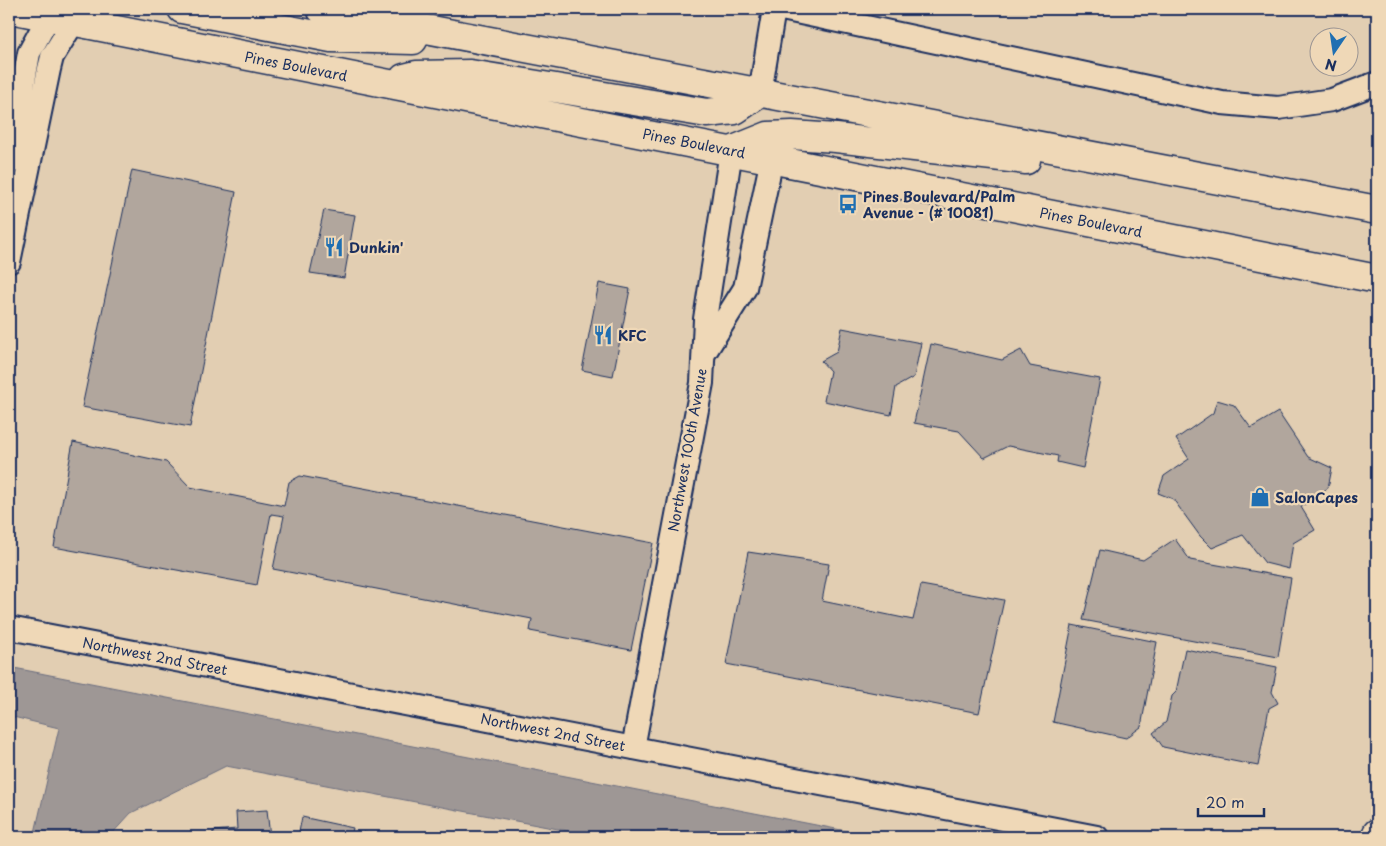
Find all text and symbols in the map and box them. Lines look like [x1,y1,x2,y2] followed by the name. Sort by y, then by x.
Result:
[1308,28,1358,78] north arrow
[243,46,350,86] street label: Pines Boulevard
[1323,54,1339,77] text: N
[641,123,748,163] street label: Pines Boulevard
[862,186,1015,223] place label: Pines Boulevard/Palm Avenue - (# 10081)
[837,193,859,215] bus stop icon: Pines Boulevard/Palm Avenue - (# 10081)
[1038,202,1145,242] street label: Pines Boulevard
[323,236,345,258] restaurant icon: Dunkin'
[349,237,404,258] place label: Dunkin'
[592,324,614,346] restaurant icon: KFC
[618,325,647,346] place label: KFC
[662,367,712,533] street label: Northwest 100th Avenue
[1249,486,1271,508] shop icon: SalonCapes
[1275,487,1358,508] place label: SalonCapes
[81,632,229,680] street label: Northwest 2nd Street
[479,708,627,756] street label: Northwest 2nd Street
[1198,786,1265,818] scale bar
[1206,790,1245,813] text: 20 m

